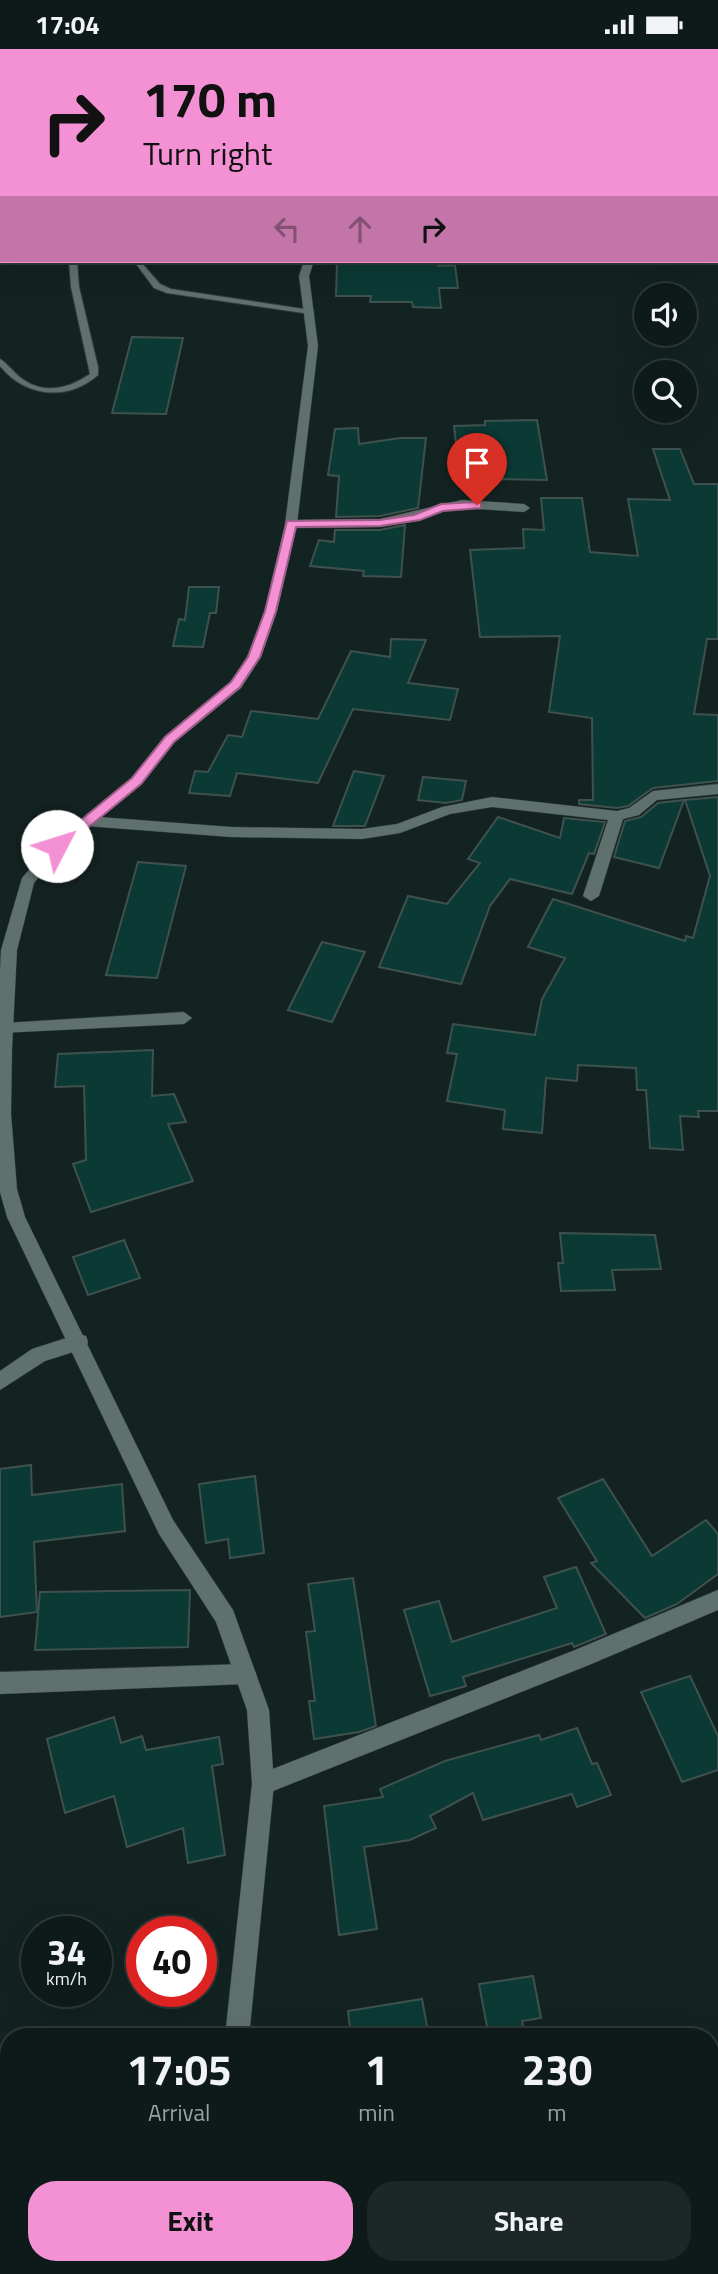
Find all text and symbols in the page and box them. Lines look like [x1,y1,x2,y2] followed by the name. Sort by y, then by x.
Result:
[35,5,100,44] text: 17:04
[143,61,277,136] text: 170 m
[28,77,119,168] icon: right
[143,129,272,177] text: Turn right
[268,210,306,248] icon: left
[341,210,379,248] icon: ahead
[414,210,452,248] icon: right
[634,283,697,423] map controls
[634,283,697,346] button: sound
[634,360,697,423] button: search
[447,433,507,505] pin
[458,444,496,482] icon: arrive
[20,809,94,883] position arrow
[126,1916,217,2007] speed limit sign: 40
[47,1925,86,1979] text: 34
[46,1965,87,1992] text: km/h
[127,2037,232,2101] text: 17:05
[365,2037,388,2101] text: 1
[522,2037,592,2101] text: 230
[148,2095,210,2130] text: Arrival
[358,2095,395,2130] text: min
[547,2095,567,2130] text: m
[28,2181,353,2261] button: Exit
[367,2181,691,2261] button: Share

